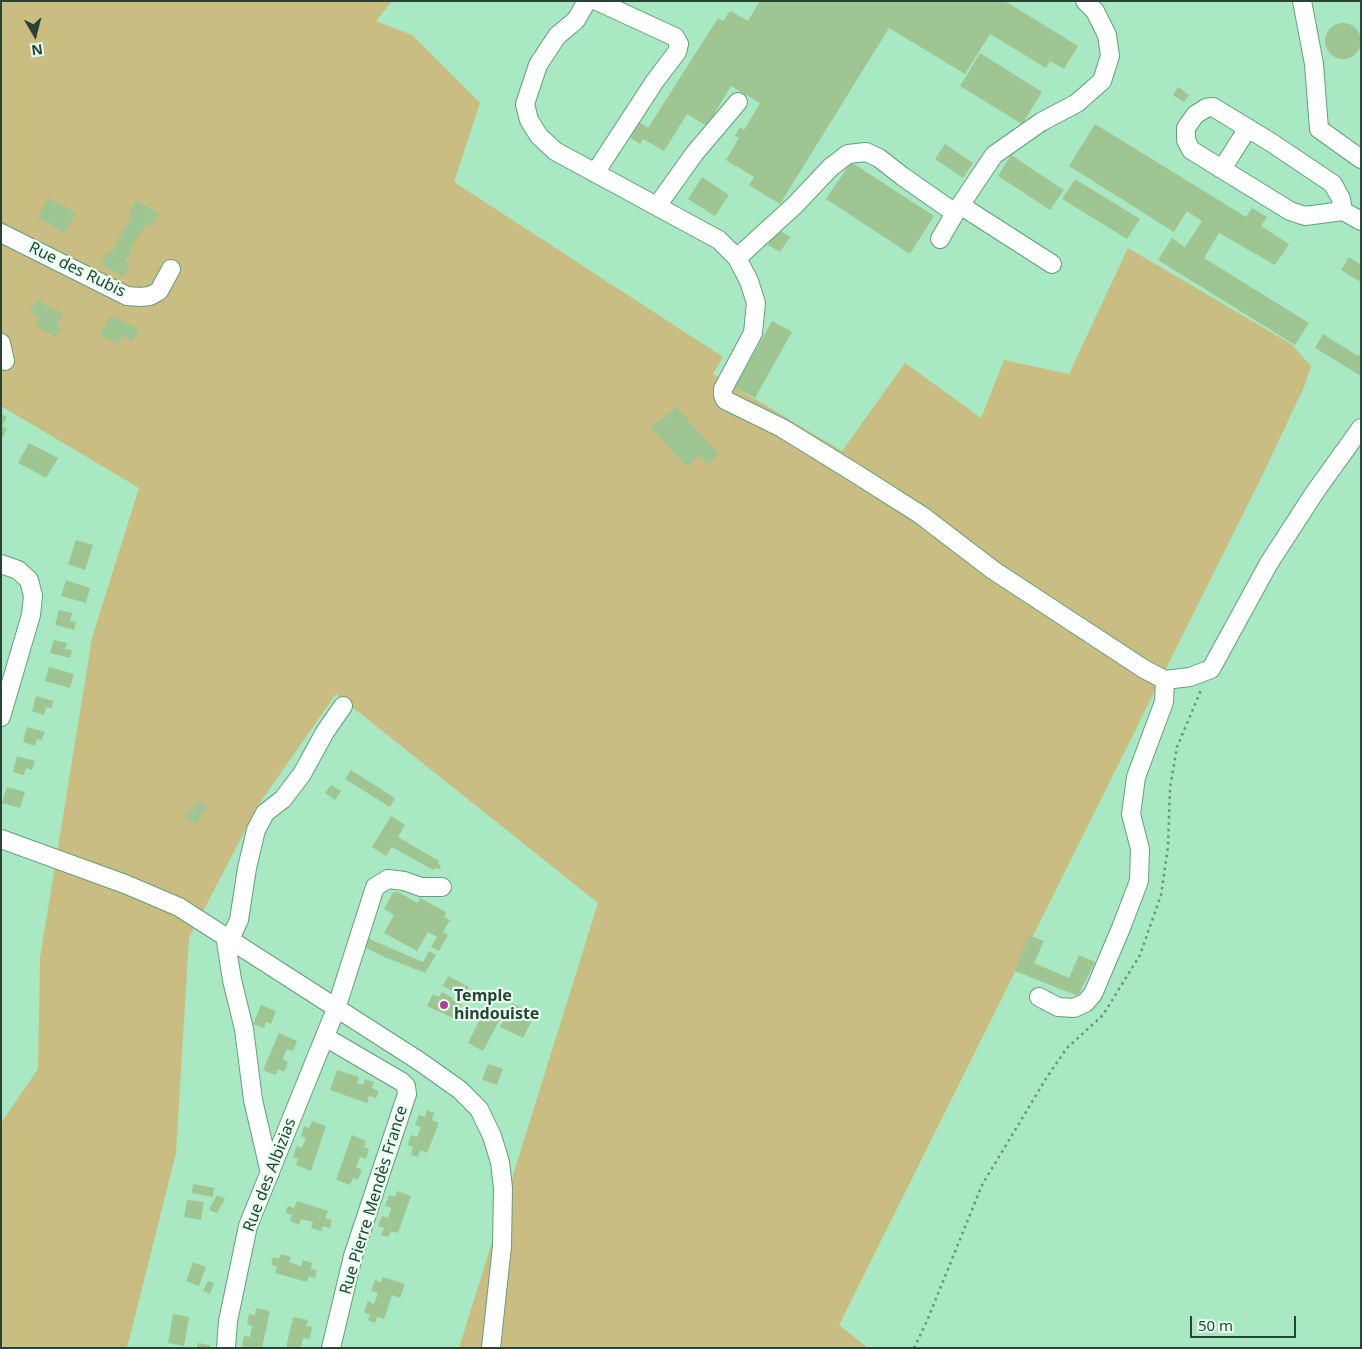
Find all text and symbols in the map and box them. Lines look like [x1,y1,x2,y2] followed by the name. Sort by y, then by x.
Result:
[10,10,60,60] north arrow
[30,40,44,61] text: N
[26,238,128,302] street label: Rue des Rubis
[454,986,539,1024] place label: Temple hindouiste
[438,999,450,1011] marker: Temple hindouiste
[336,1103,412,1297] street label: Rue Pierre Mendès France
[239,1115,301,1235] street label: Rue des Albizias
[1192,1306,1298,1338] scale bar
[1198,1315,1233,1335] text: 50 m

